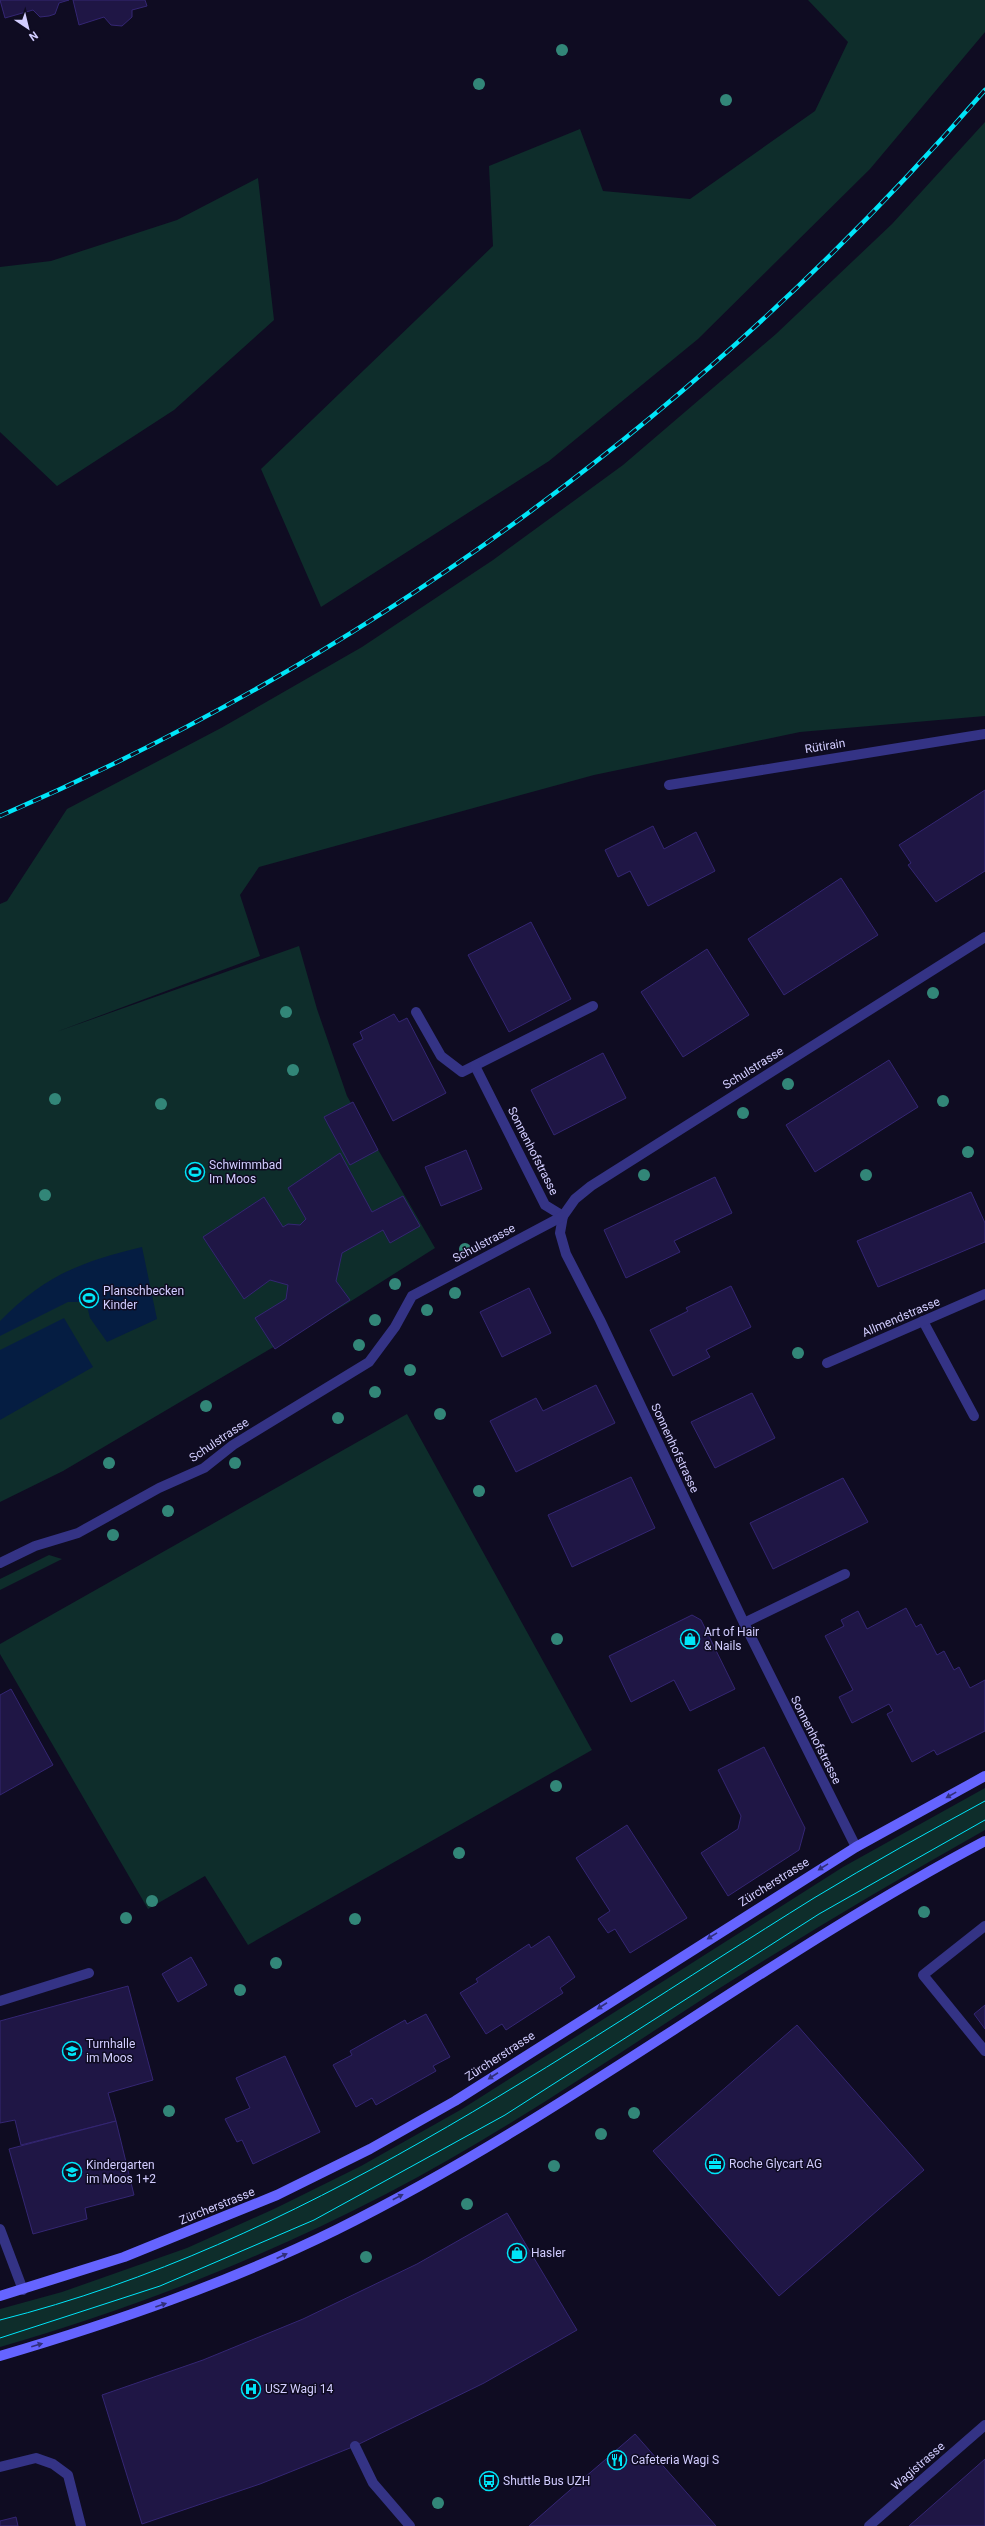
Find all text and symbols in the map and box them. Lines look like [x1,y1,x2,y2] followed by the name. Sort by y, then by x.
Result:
[8,8,48,48] north arrow
[26,28,40,43] text: N
[804,736,846,756] street label: Rütirain
[720,1044,786,1092] street label: Schulstrasse
[505,1105,561,1197] street label: Sonnenhofstrasse
[209,1158,282,1186] place label: Schwimmbad Im Moos
[184,1161,206,1183] sports icon: Schwimmbad Im Moos
[450,1221,518,1265] street label: Schulstrasse
[103,1284,184,1312] place label: Planschbecken Kinder
[78,1287,100,1309] sports icon: Planschbecken Kinder
[860,1294,942,1340] street label: Allmendstrasse
[648,1401,702,1495] street label: Sonnenhofstrasse
[187,1415,251,1465] street label: Schulstrasse
[704,1625,759,1653] place label: Art of Hair & Nails
[679,1628,701,1650] shop icon: Art of Hair & Nails
[788,1694,844,1786] street label: Sonnenhofstrasse
[945,1792,957,1798] one-way arrow
[736,1855,812,1909] street label: Zürcherstrasse
[817,1864,828,1871] one-way arrow
[706,1933,718,1940] one-way arrow
[597,2002,608,2009] one-way arrow
[463,2028,537,2084] street label: Zürcherstrasse
[86,2037,135,2065] place label: Turnhalle im Moos
[61,2040,83,2062] school or university icon: Turnhalle im Moos
[488,2072,498,2080] one-way arrow
[704,2153,726,2175] office icon: Roche Glycart AG
[729,2157,822,2171] place label: Roche Glycart AG
[86,2158,156,2186] place label: Kindergarten im Moos 1+2
[61,2161,83,2183] school or university icon: Kindergarten im Moos 1+2
[177,2184,257,2228] street label: Zürcherstrasse
[392,2194,403,2201] one-way arrow
[506,2242,528,2264] shop icon: Hasler
[531,2246,566,2260] place label: Hasler
[276,2253,287,2259] one-way arrow
[156,2302,168,2308] one-way arrow
[32,2342,44,2348] one-way arrow
[240,2378,262,2400] hospital icon: USZ Wagi 14
[265,2382,333,2396] place label: USZ Wagi 14
[889,2439,947,2493] street label: Wagistrasse
[606,2449,628,2471] restaurant icon: Cafeteria Wagi S
[631,2453,719,2467] place label: Cafeteria Wagi S
[478,2470,500,2492] bus stop icon: Shuttle Bus UZH
[503,2474,590,2488] place label: Shuttle Bus UZH

